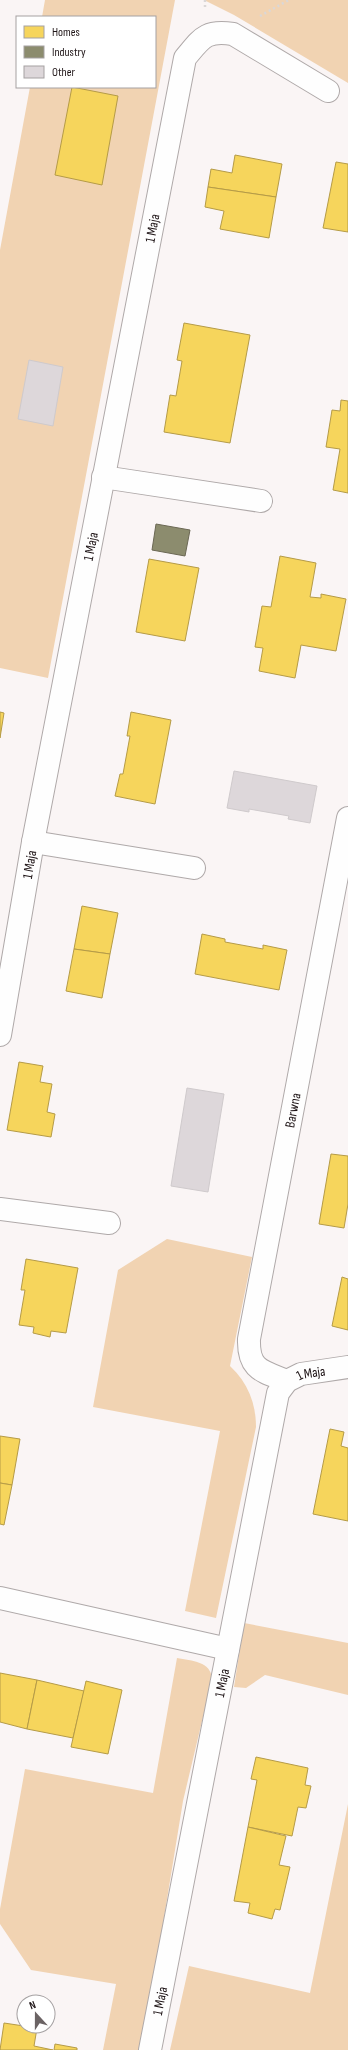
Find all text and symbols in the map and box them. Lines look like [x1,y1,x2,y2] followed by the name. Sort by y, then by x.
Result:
[16,16,156,88] legend
[52,25,80,40] text: Homes
[52,45,86,60] text: Industry
[52,65,76,80] text: Other
[141,212,163,244] street label: 1 Maja
[79,531,101,562] street label: 1 Maja
[18,849,40,880] street label: 1 Maja
[281,1091,304,1129] street label: Barwna
[293,1362,326,1384] street label: 1 Maja
[210,1667,233,1699] street label: 1 Maja
[148,1985,171,2017] street label: 1 Maja
[16,1994,56,2034] north arrow
[28,1998,38,2012] text: N

